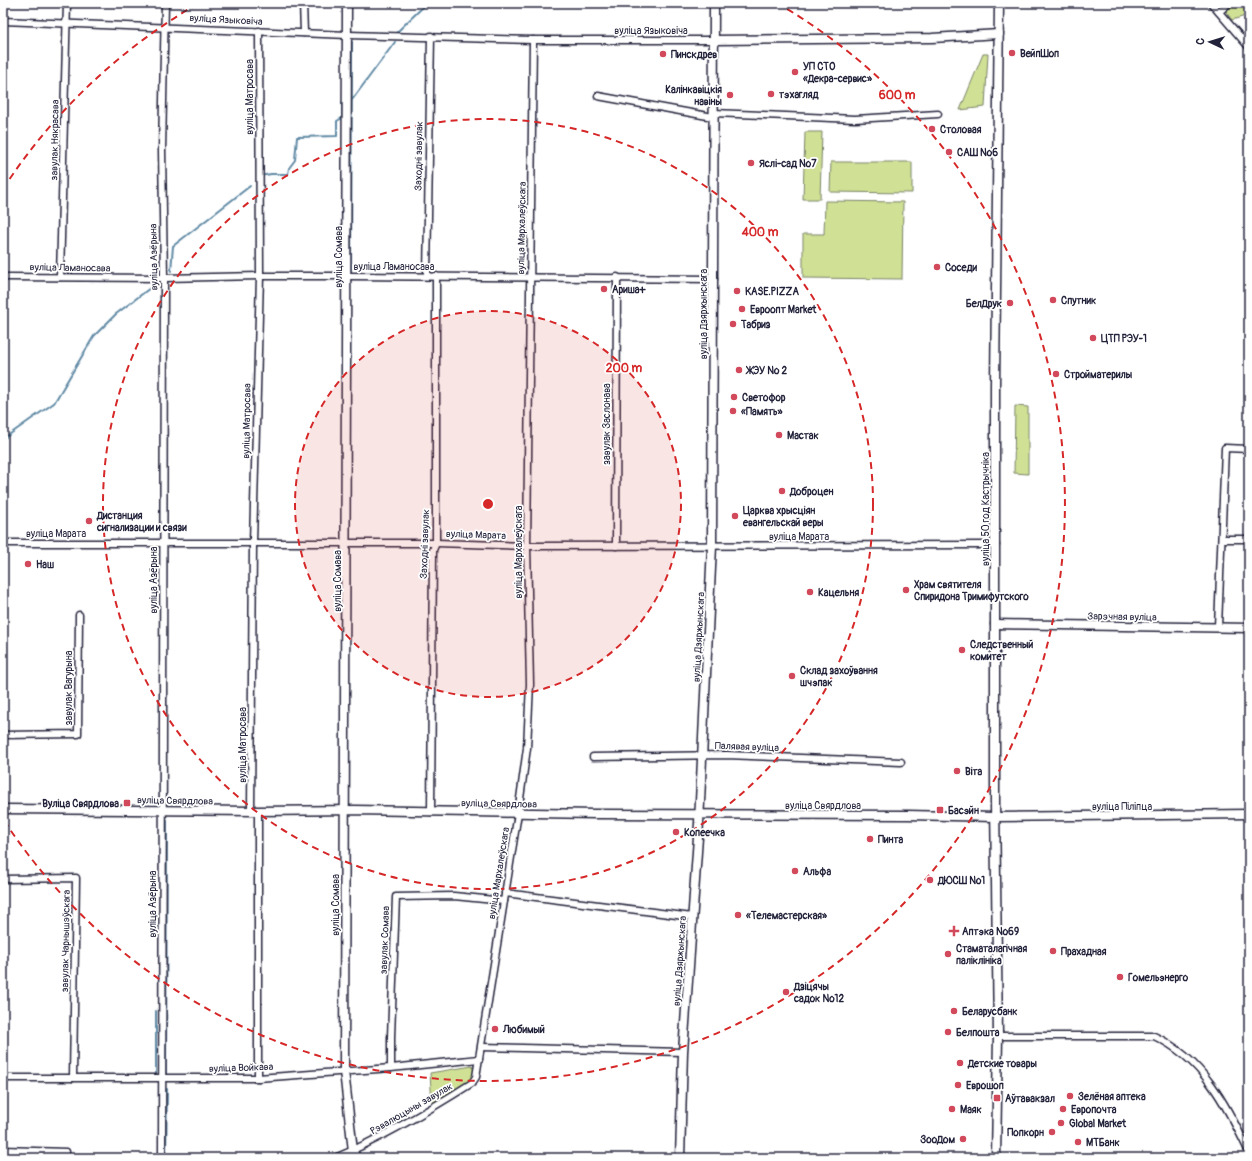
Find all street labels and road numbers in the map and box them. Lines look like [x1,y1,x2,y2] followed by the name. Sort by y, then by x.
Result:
[189,12,263,28] street label: вуліца Языковіча
[614,25,688,37] street label: вуліца Языковіча
[244,59,256,135] street label: вуліца Матросава
[48,99,62,180] street label: завулак Някрасава
[412,121,426,191] street label: Заходні завулак
[515,181,529,275] street label: вуліца Мархалеўскага
[147,223,161,290] street label: вуліца Азёрына
[333,226,345,288] street label: вуліца Сомава
[29,261,111,275] street label: вуліца Ламаносава
[354,261,435,273] street label: вуліца Ламаносава
[698,268,710,359] street label: вуліца Дзяржынскага
[240,383,254,459] street label: вуліца Матросава
[601,383,613,465] street label: завулак Заслонава
[980,452,992,566] street label: вуліца 50 год Кастрычніка
[513,505,525,598] street label: вуліца Мархалеўскага
[418,509,432,579] street label: Заходні завулак
[26,528,86,540] street label: вуліца Марата
[446,528,507,542] street label: вуліца Марата
[769,531,829,543] street label: вуліца Марата
[148,546,160,613] street label: вуліца Азёрына
[332,550,344,612] street label: вуліца Сомава
[691,591,707,682] street label: вуліца Дзяржынскага
[1087,610,1157,624] street label: Зарэчная вуліца
[63,650,75,725] street label: завулак Вагурына
[237,707,249,783] street label: вуліца Матросава
[715,740,780,754] street label: Палявая вуліца
[137,794,213,808] street label: вуліца Свярдлова
[461,797,537,811] street label: вуліца Свярдлова
[785,800,861,812] street label: вуліца Свярдлова
[1092,801,1152,813] street label: вуліца Піліпца
[486,826,512,920] street label: вуліца Мархалеўскага
[147,870,159,937] street label: вуліца Азёрына
[330,874,342,936] street label: вуліца Сомава
[59,889,73,992] street label: завулак Чарнышэўскага
[378,905,392,974] street label: завулак Сомава
[671,915,689,1007] street label: вуліца Дзяржынскага
[209,1061,274,1075] street label: вуліца Войкава
[368,1080,455,1137] street label: Рэвалюцыны завулак

